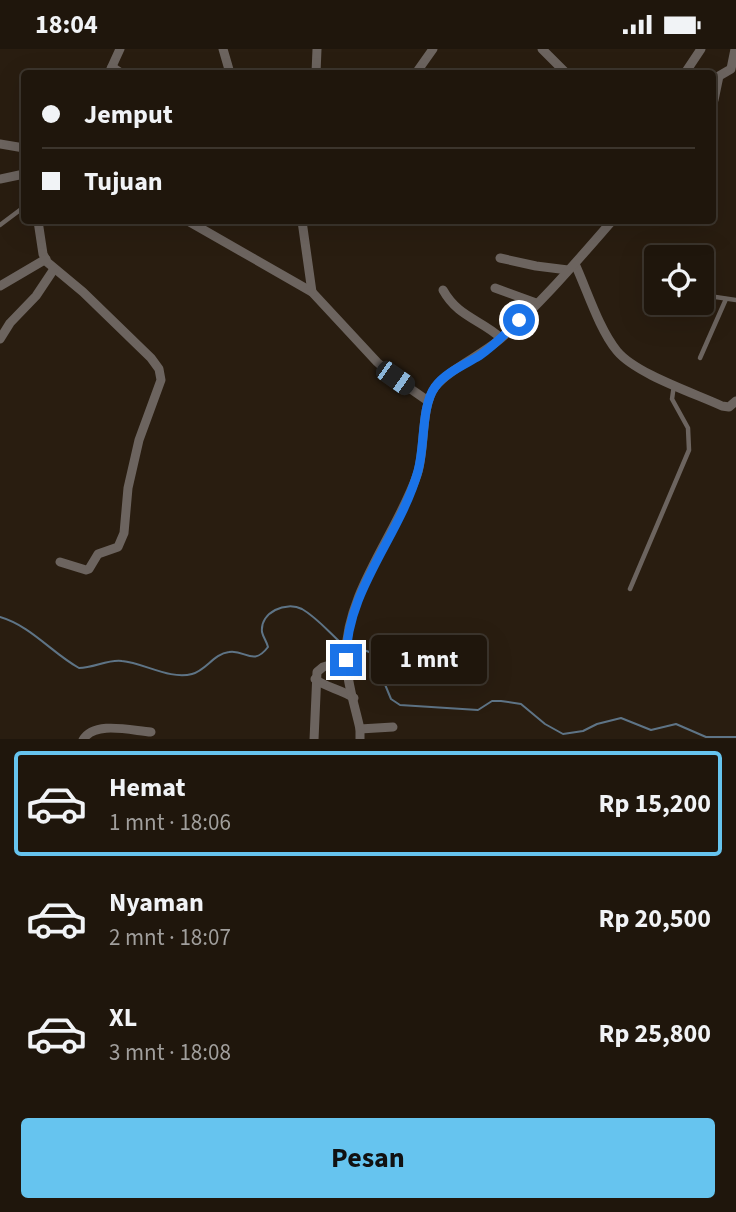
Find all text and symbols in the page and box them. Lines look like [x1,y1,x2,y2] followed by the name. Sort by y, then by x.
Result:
[35,6,98,43] text: 18:04
[84,96,173,133] text: Jemput
[84,163,163,200] text: Tujuan
[644,245,714,315] map controls
[644,245,714,315] button: locate
[503,304,535,336] route start
[372,357,419,399] car
[370,635,486,685] callout: 1 mnt
[400,643,458,676] text: 1 mnt
[330,644,362,676] route end
[109,769,185,806] text: Hemat
[25,772,88,835] icon: car
[599,785,711,822] text: Rp 15,200
[109,806,231,839] text: 1 mnt · 18:06
[109,884,204,921] text: Nyaman
[25,887,88,950] icon: car
[599,900,711,937] text: Rp 20,500
[109,921,231,954] text: 2 mnt · 18:07
[109,999,137,1036] text: XL
[25,1002,88,1065] icon: car
[599,1015,711,1052] text: Rp 25,800
[109,1036,231,1069] text: 3 mnt · 18:08
[21,1118,715,1198] button: Pesan

